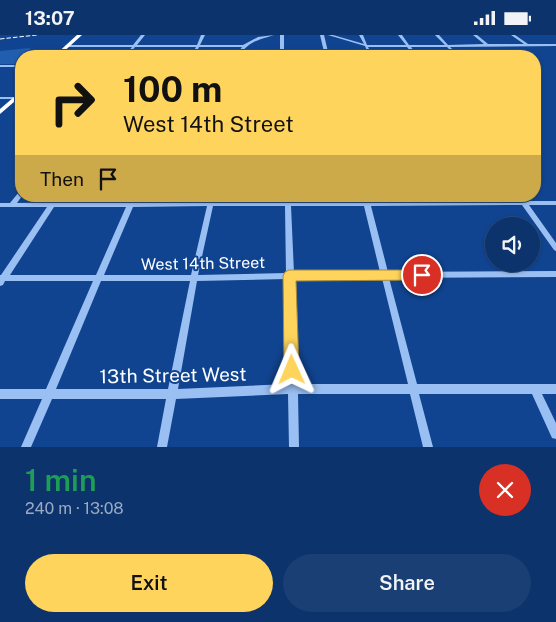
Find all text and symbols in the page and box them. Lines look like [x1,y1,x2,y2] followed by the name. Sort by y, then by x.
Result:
[25,7,75,29] text: 13:07
[123,69,222,110] text: 100 m
[40,70,105,135] icon: right
[123,111,294,137] text: West 14th Street
[94,165,122,193] icon: arrive
[40,168,84,190] text: Then
[485,217,540,272] map controls
[485,217,540,272] button: sound
[141,253,265,274] street label: West 14th Street
[401,254,443,296] pin
[408,261,436,289] icon: arrive
[265,343,317,395] position arrow
[99,363,247,387] street label: 13th Street West
[25,462,96,498] text: 1 min
[479,464,531,516] button: close
[25,499,124,518] text: 240 m · 13:08
[25,554,273,612] button: Exit
[283,554,531,612] button: Share

